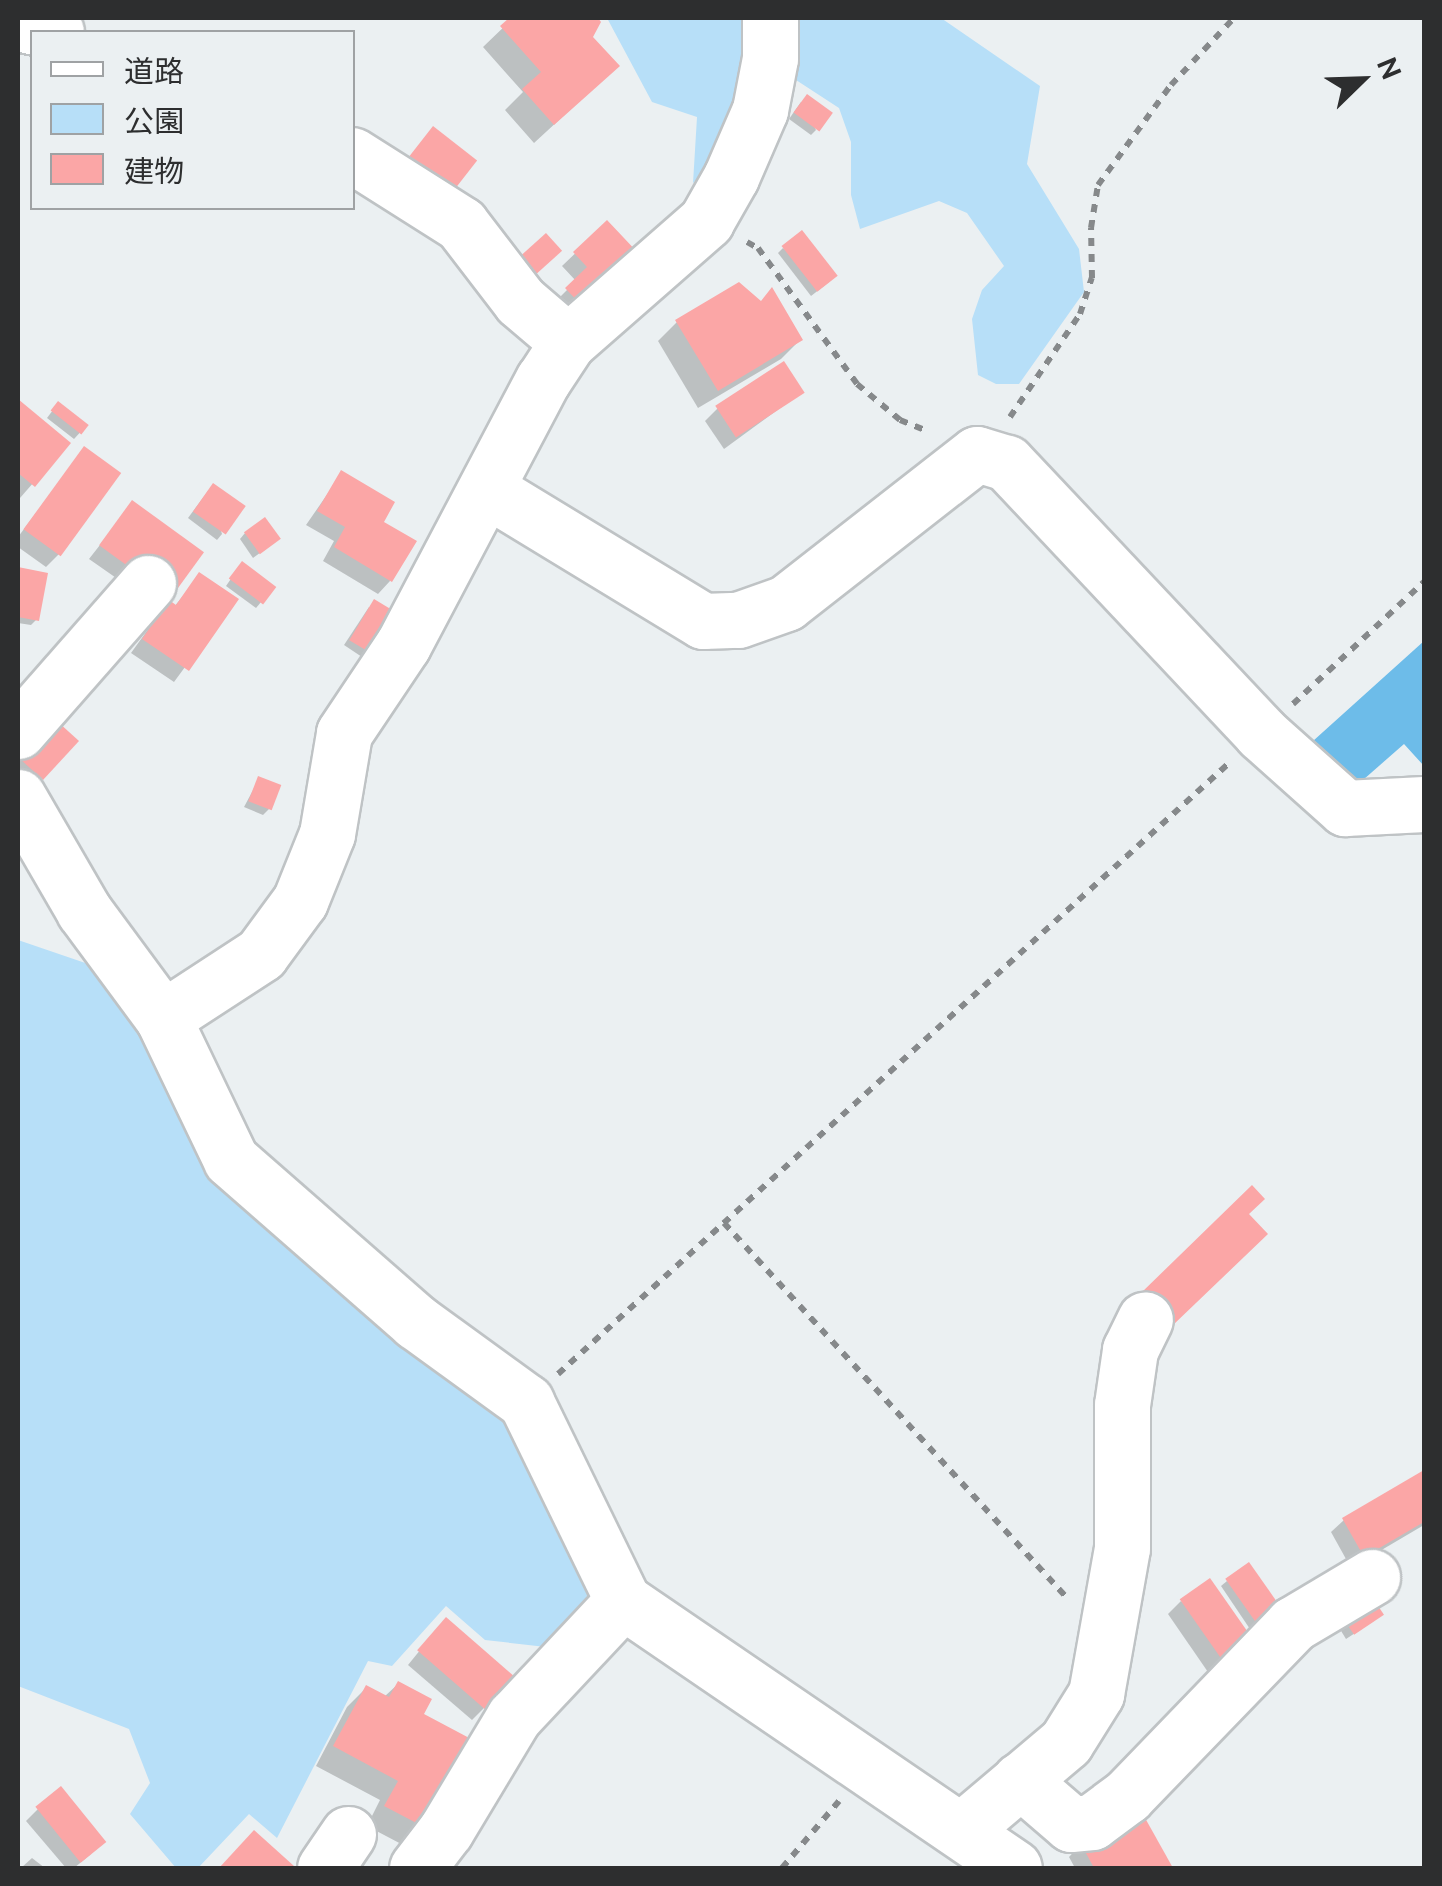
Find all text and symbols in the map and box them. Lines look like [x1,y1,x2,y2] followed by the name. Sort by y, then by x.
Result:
[30,30,355,210] legend
[1312,30,1412,130] north arrow
[1372,52,1408,84] text: N
[124,54,184,88] text: 道路
[124,104,184,138] text: 公園
[124,154,184,188] text: 建物

